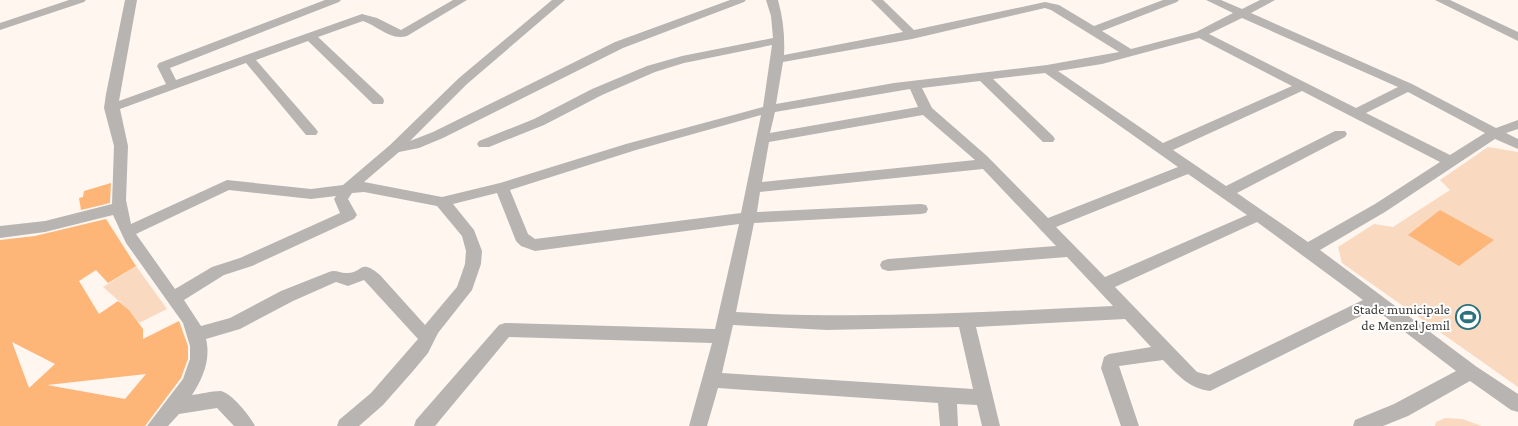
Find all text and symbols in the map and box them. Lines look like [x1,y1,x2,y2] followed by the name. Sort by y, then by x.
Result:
[1353,301,1450,333] place label: Stade municipale de Menzel Jemil
[1455,304,1481,330] sports icon: Stade municipale de Menzel Jemil

